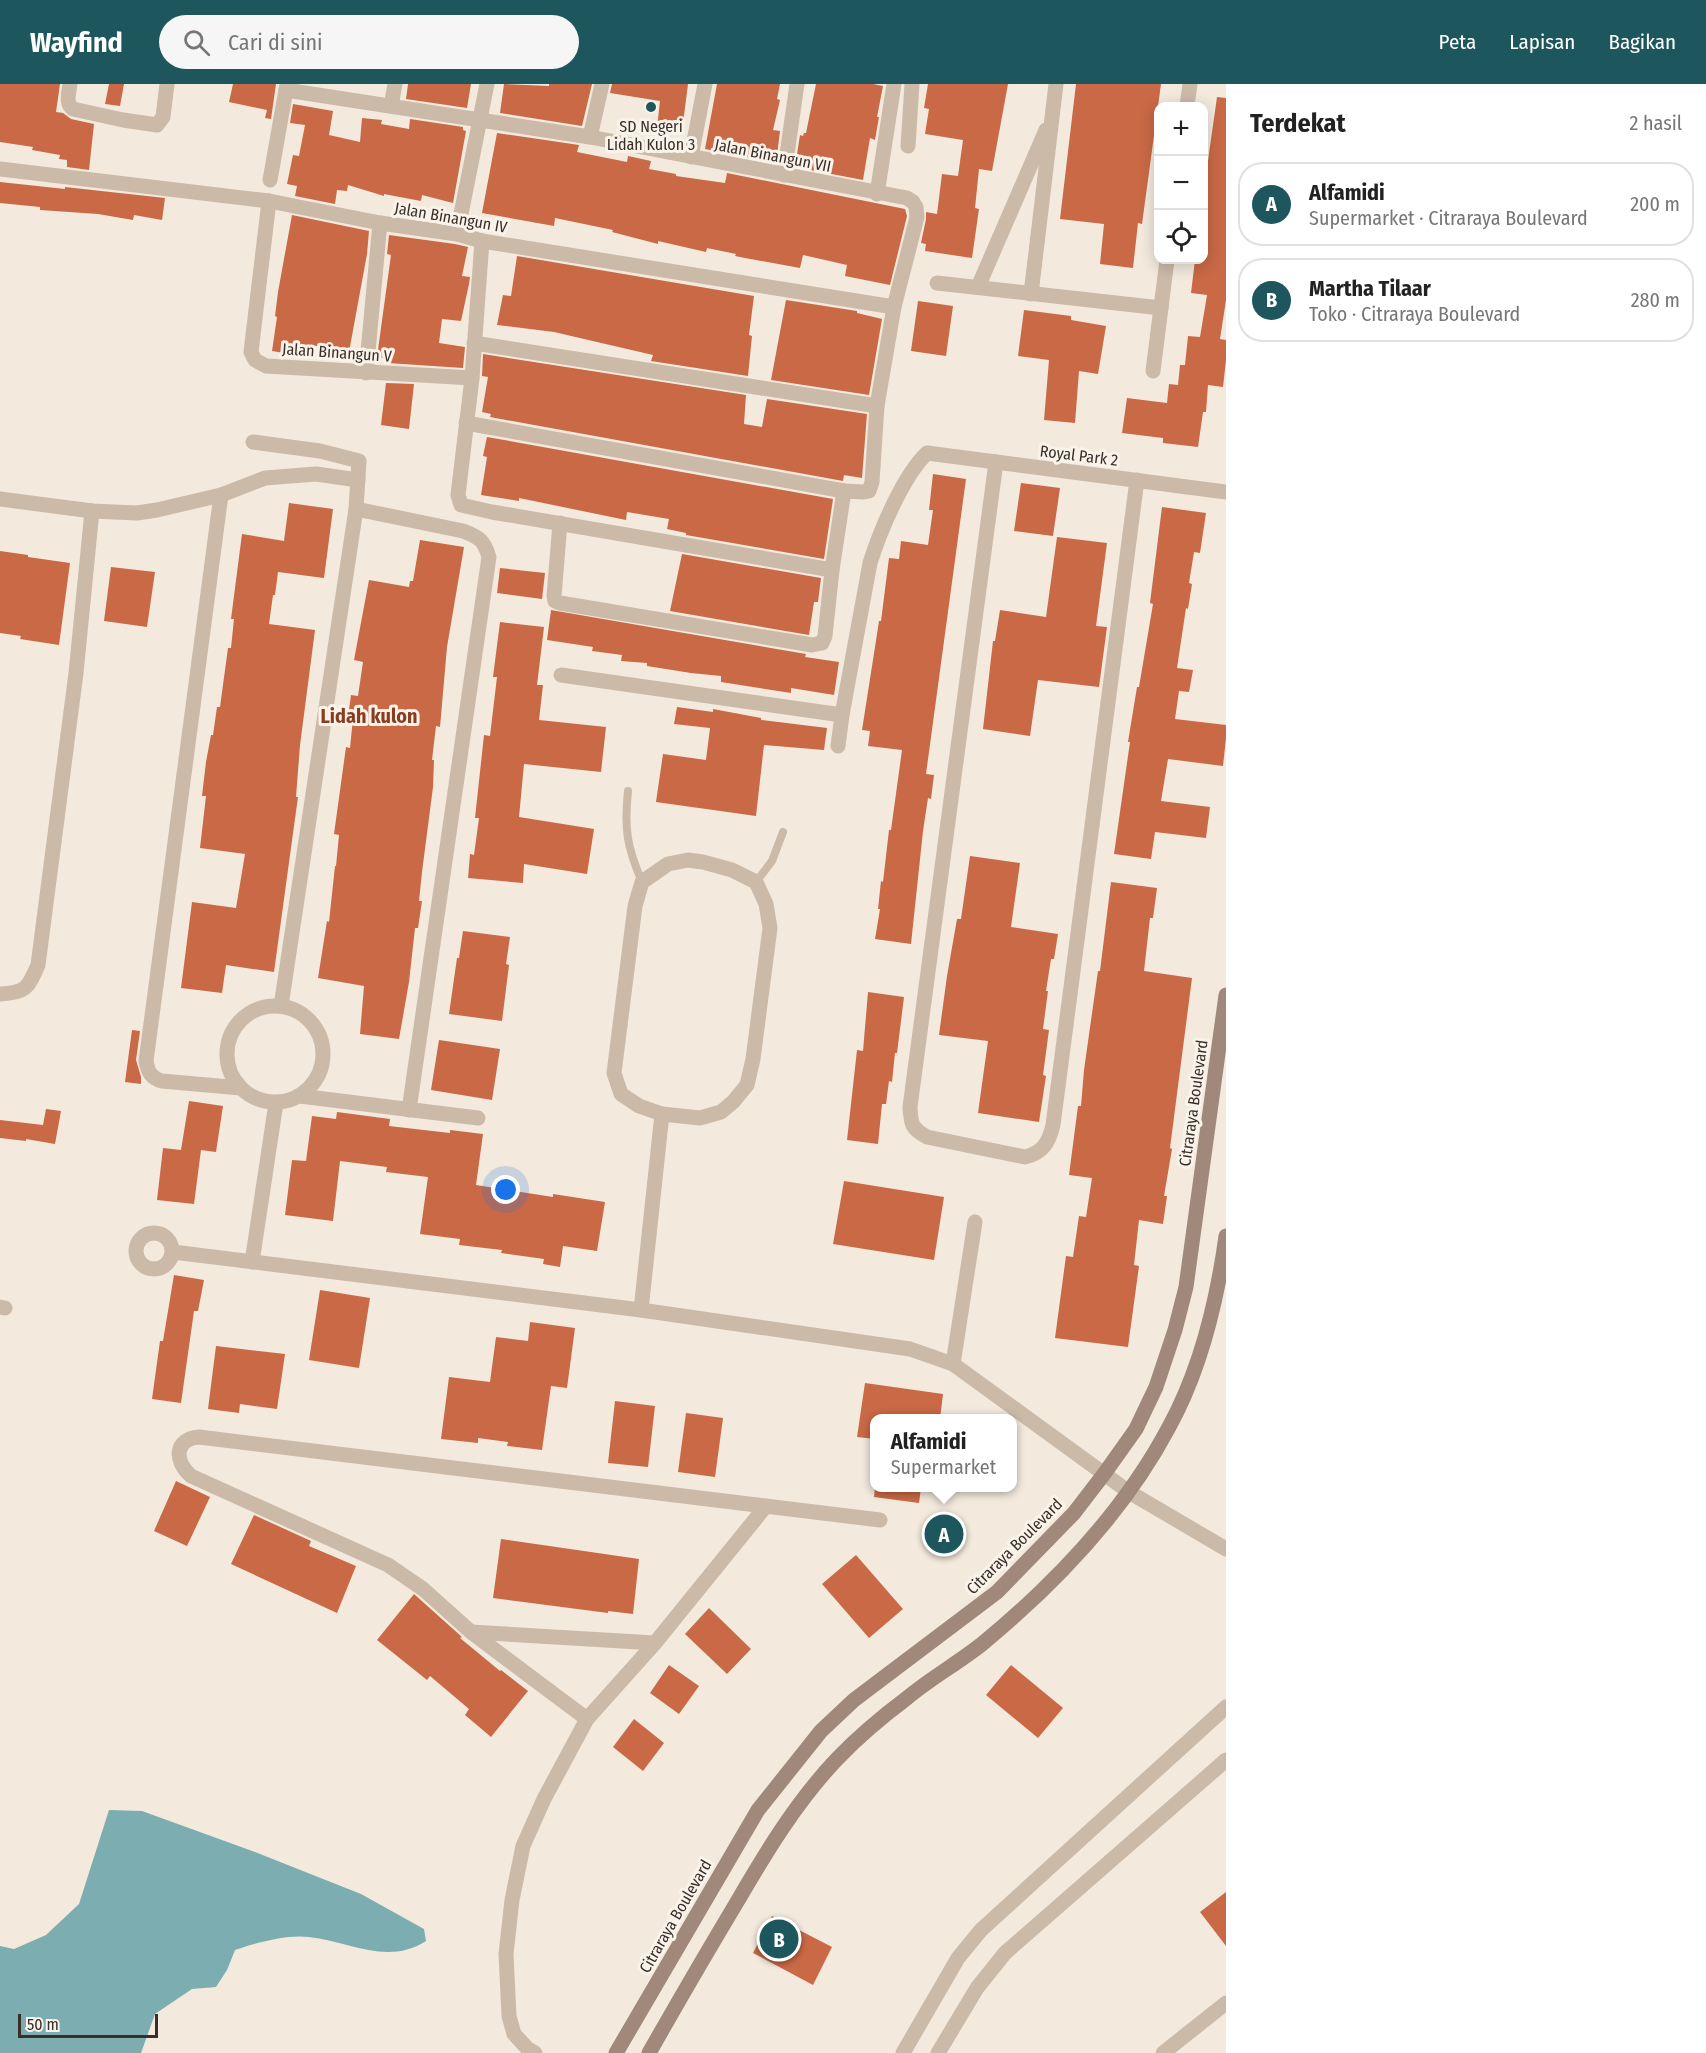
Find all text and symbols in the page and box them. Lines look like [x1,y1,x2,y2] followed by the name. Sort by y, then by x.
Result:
[159,15,579,69] search box
[30,26,123,59] text: Wayfind
[180,26,213,59] icon: search
[228,29,323,56] text: Cari di sini
[1439,29,1476,55] text: Peta
[1509,29,1575,55] text: Lapisan
[1608,29,1676,55] text: Bagikan
[644,100,658,114] marker: SD Negeri Lidah Kulon 3
[1154,102,1208,264] map controls
[1154,102,1208,156] button: +
[1250,108,1346,139] text: Terdekat
[1629,111,1682,135] text: 2 hasil
[607,117,695,154] place label: SD Negeri Lidah Kulon 3
[713,135,833,176] street label: Jalan Binangun VII
[1154,156,1208,210] button: −
[1309,179,1385,206] text: Alfamidi
[1266,192,1277,216] text: A
[1630,192,1680,216] text: 200 m
[393,198,510,237] street label: Jalan Binangun IV
[1309,206,1588,230] text: Supermarket · Citraraya Boulevard
[1154,210,1208,264] button: locate
[1309,275,1431,302] text: Martha Tilaar
[1266,288,1277,312] text: B
[1631,288,1680,312] text: 280 m
[1309,302,1520,326] text: Toko · Citraraya Boulevard
[282,339,393,366] street label: Jalan Binangun V
[1039,441,1119,470] street label: Royal Park 2
[321,704,417,728] district label: Lidah kulon
[1175,1039,1212,1168] street label: Citraraya Boulevard
[491,1175,520,1204] your location
[870,1414,1017,1492] popup
[891,1428,967,1455] text: Alfamidi
[891,1455,996,1479] text: Supermarket
[963,1495,1066,1598] street label: Citraraya Boulevard
[924,1512,964,1556] pin: A
[635,1856,716,1976] street label: Citraraya Boulevard
[760,1916,798,1962] pin: B
[18,2011,158,2038] scale bar
[27,2015,59,2034] text: 50 m

